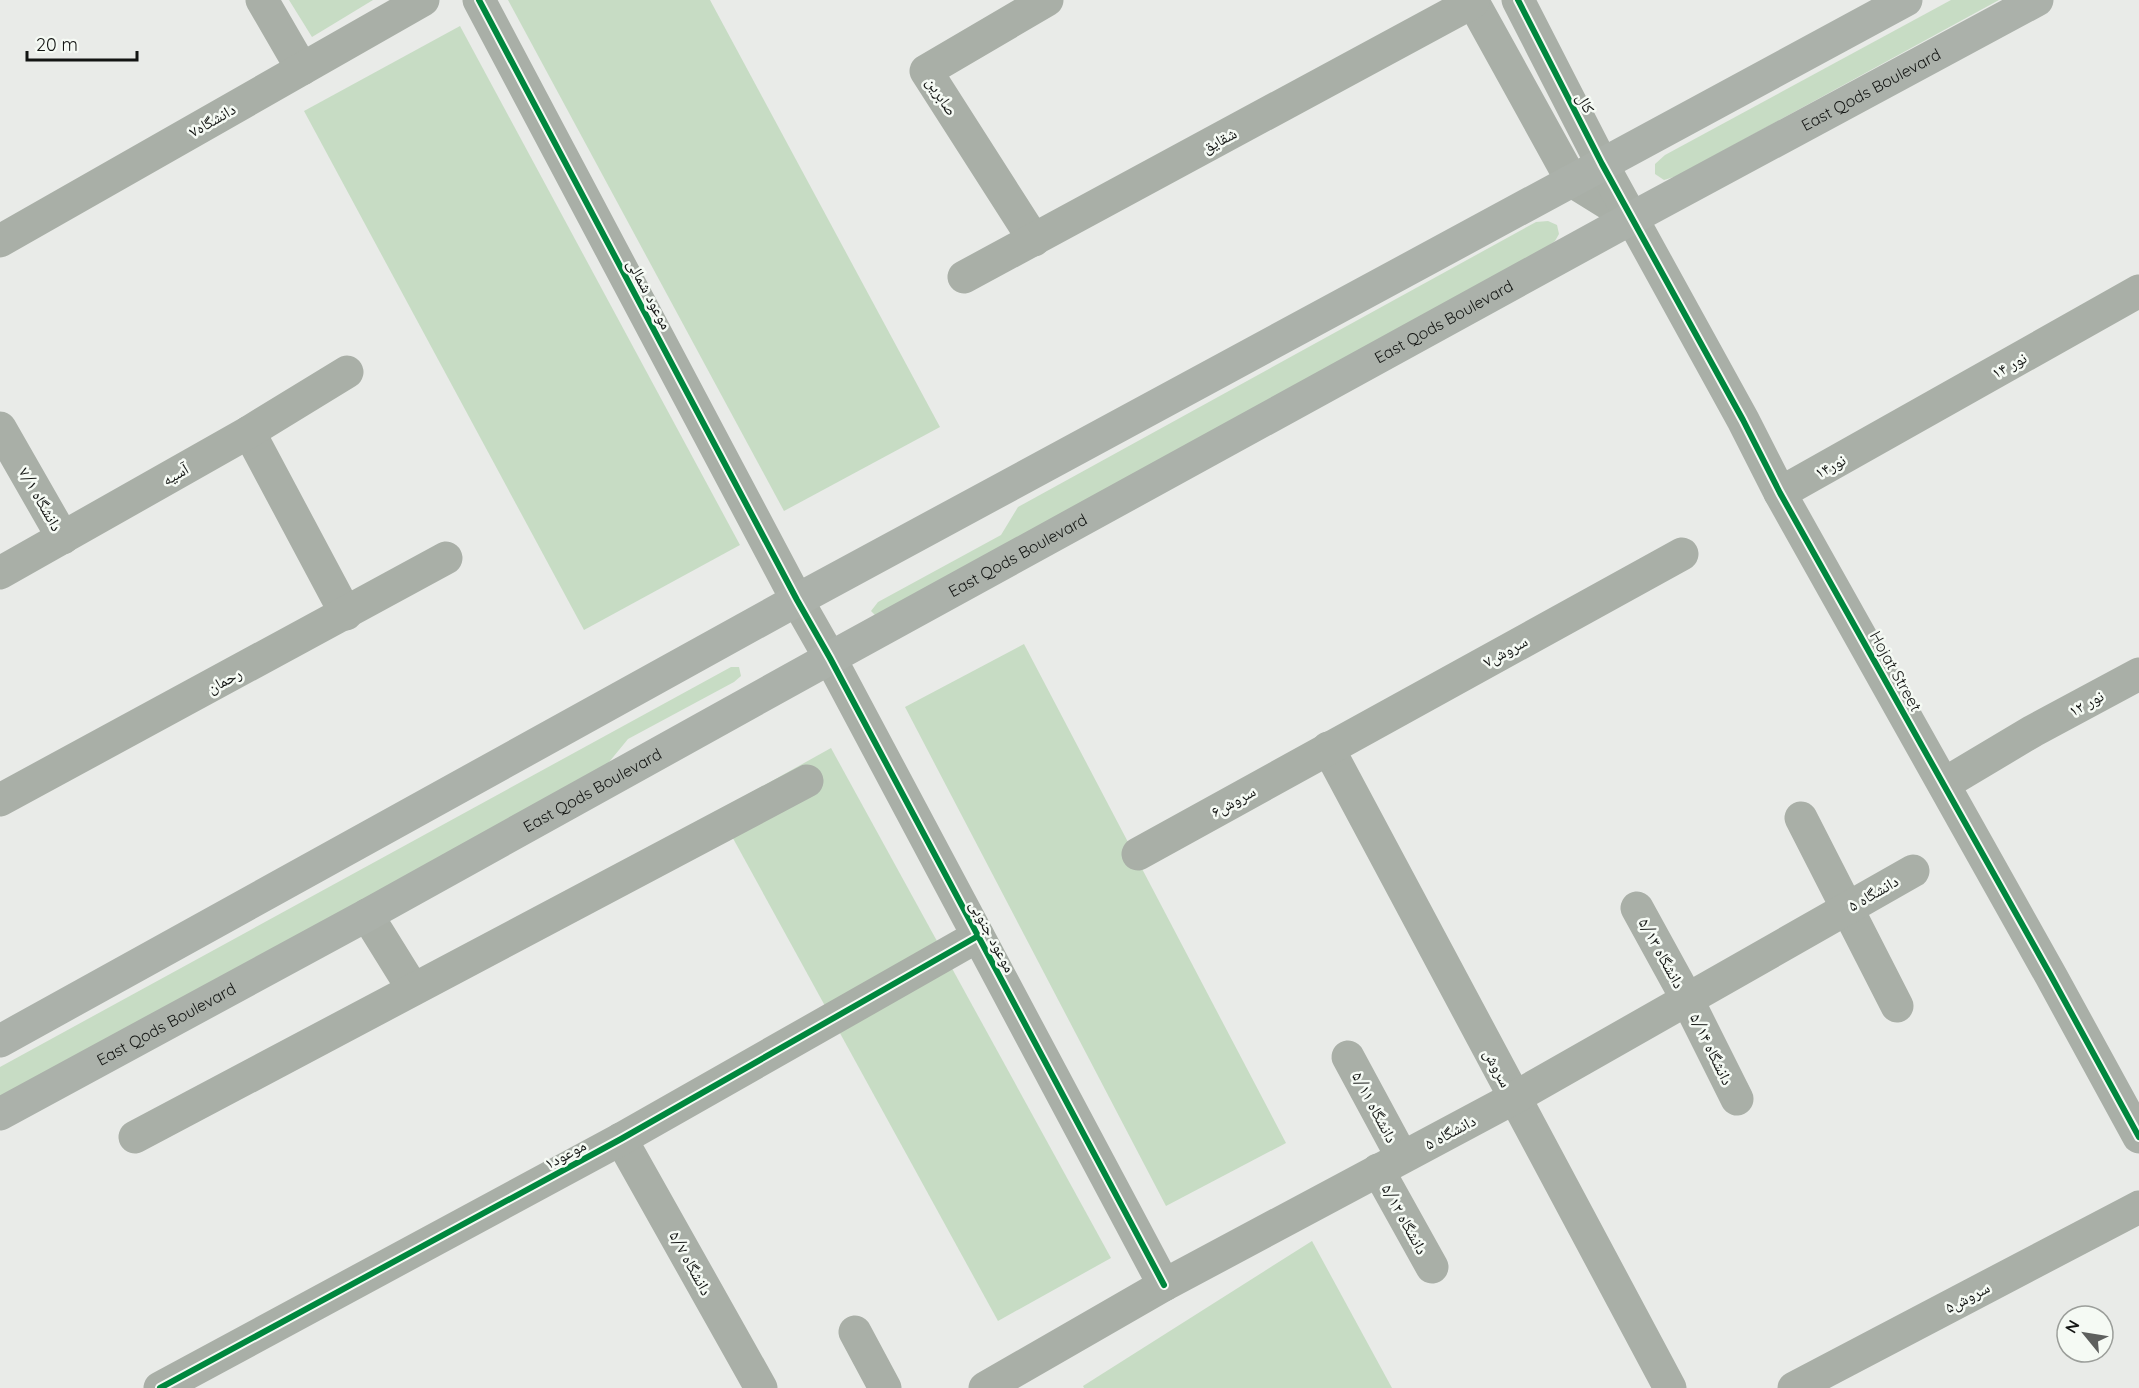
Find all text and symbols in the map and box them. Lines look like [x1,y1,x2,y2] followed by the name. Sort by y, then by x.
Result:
[27,24,136,62] scale bar
[36,33,78,56] text: 20 m
[1798,44,1944,135] street label: East Qods Boulevard
[921,73,962,120] street label: صابرین
[1572,89,1600,117] street label: کال
[185,99,239,141] street label: دانشگاه۷
[1198,123,1240,158] street label: شقایق
[622,255,677,333] street label: موعود شمالی
[1371,275,1517,367] street label: East Qods Boulevard
[1988,347,2030,383] street label: نور ۱۴
[1811,449,1849,483] street label: نور۱۴
[158,458,193,489] street label: آسیه
[15,463,67,535] street label: دانشگاه ۷/۱
[945,509,1090,601] street label: East Qods Boulevard
[1866,627,1926,715] street label: Hojat Street
[1479,631,1531,672] street label: سروش۷
[203,663,245,698] street label: رحمان
[2065,685,2107,721] street label: نور ۱۲
[519,744,665,836] street label: East Qods Boulevard
[1207,781,1259,822] street label: سروش۶
[1844,871,1902,915] street label: دانشگاه ۵
[965,896,1020,976] street label: موعود جنوبی
[1634,914,1690,992] street label: دانشگاه ۵/۱۳
[93,978,239,1070] street label: East Qods Boulevard
[1686,1010,1738,1088] street label: دانشگاه ۵/۱۴
[1479,1045,1516,1091] street label: سروش
[1348,1068,1402,1146] street label: دانشگاه ۵/۱۱
[1421,1110,1479,1154] street label: دانشگاه ۵
[541,1135,589,1173] street label: موعود۱
[1377,1180,1433,1258] street label: دانشگاه ۵/۱۲
[665,1227,717,1299] street label: دانشگاه ۵/۷
[1941,1277,1993,1318] street label: سروش۵
[2055,1304,2115,1364] north arrow
[2060,1316,2084,1337] text: N

